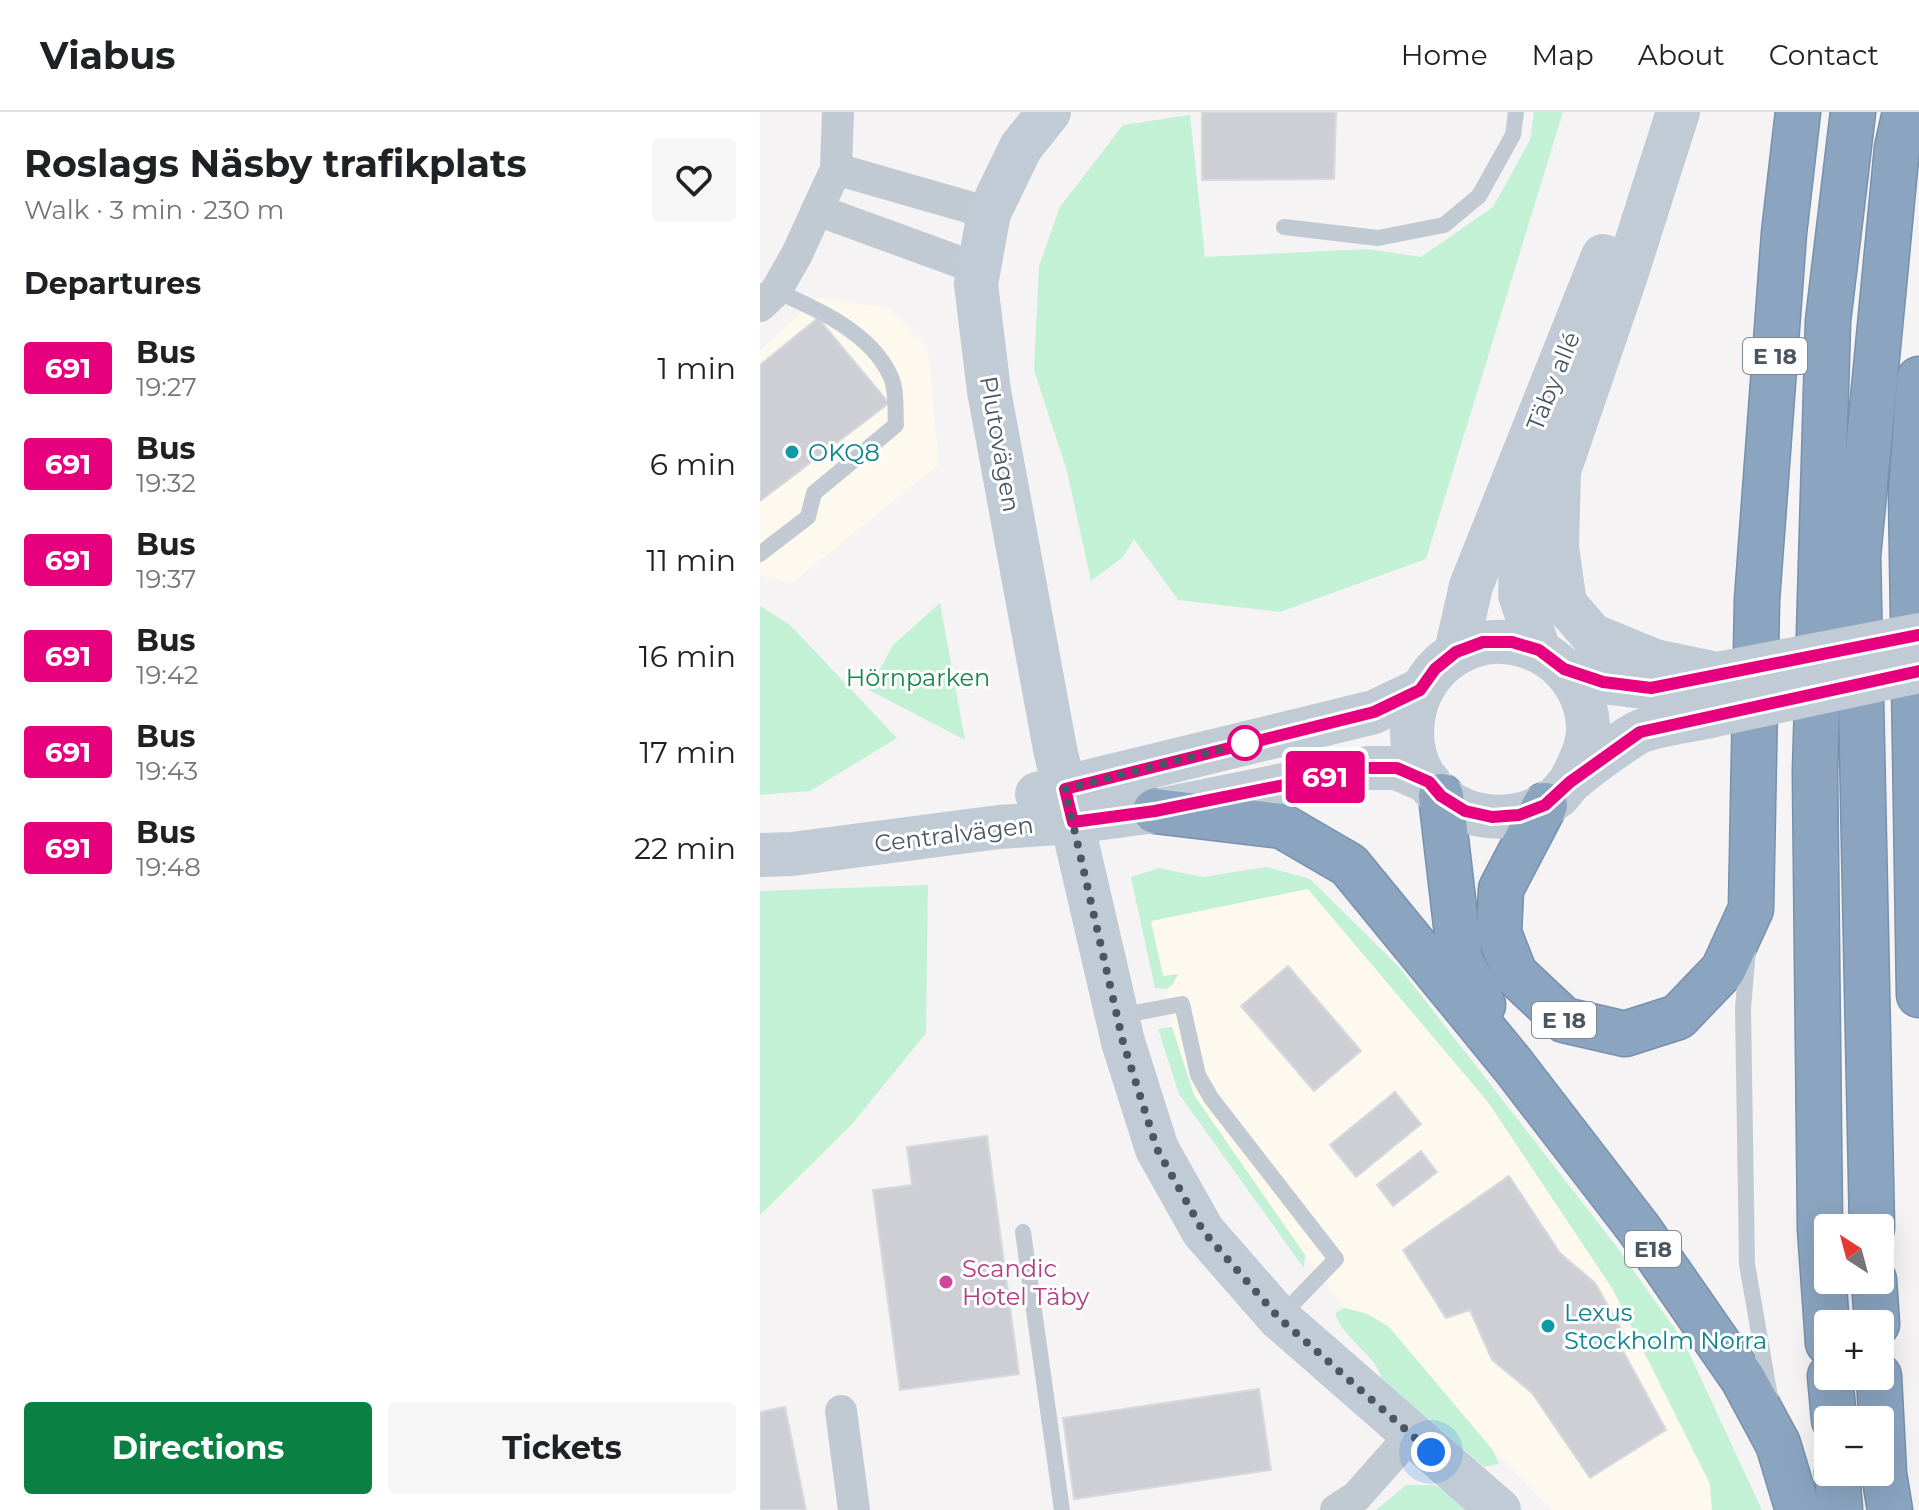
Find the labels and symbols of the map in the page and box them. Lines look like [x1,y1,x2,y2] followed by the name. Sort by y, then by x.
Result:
[1520,327,1586,435] street label: Täby allé
[1743,338,1807,374] road number: E 18
[974,374,1026,514] street label: Plutovägen
[808,438,880,467] place label: OKQ8
[783,443,801,461] marker: OKQ8
[846,663,990,692] park label: Hörnparken
[1228,726,1262,760] unlabelled marker
[1279,751,1371,803] line badge: 691
[873,810,1035,858] street label: Centralvägen
[1532,1002,1596,1038] road number: E 18
[1814,1214,1894,1294] north arrow
[1625,1231,1681,1267] road number: E18
[962,1254,1089,1311] place label: Scandic Hotel Täby
[937,1273,955,1291] marker: Scandic Hotel Täby
[1564,1298,1767,1355] place label: Lexus Stockholm Norra
[1539,1317,1557,1335] marker: Lexus Stockholm Norra
[1411,1432,1451,1472] your location

